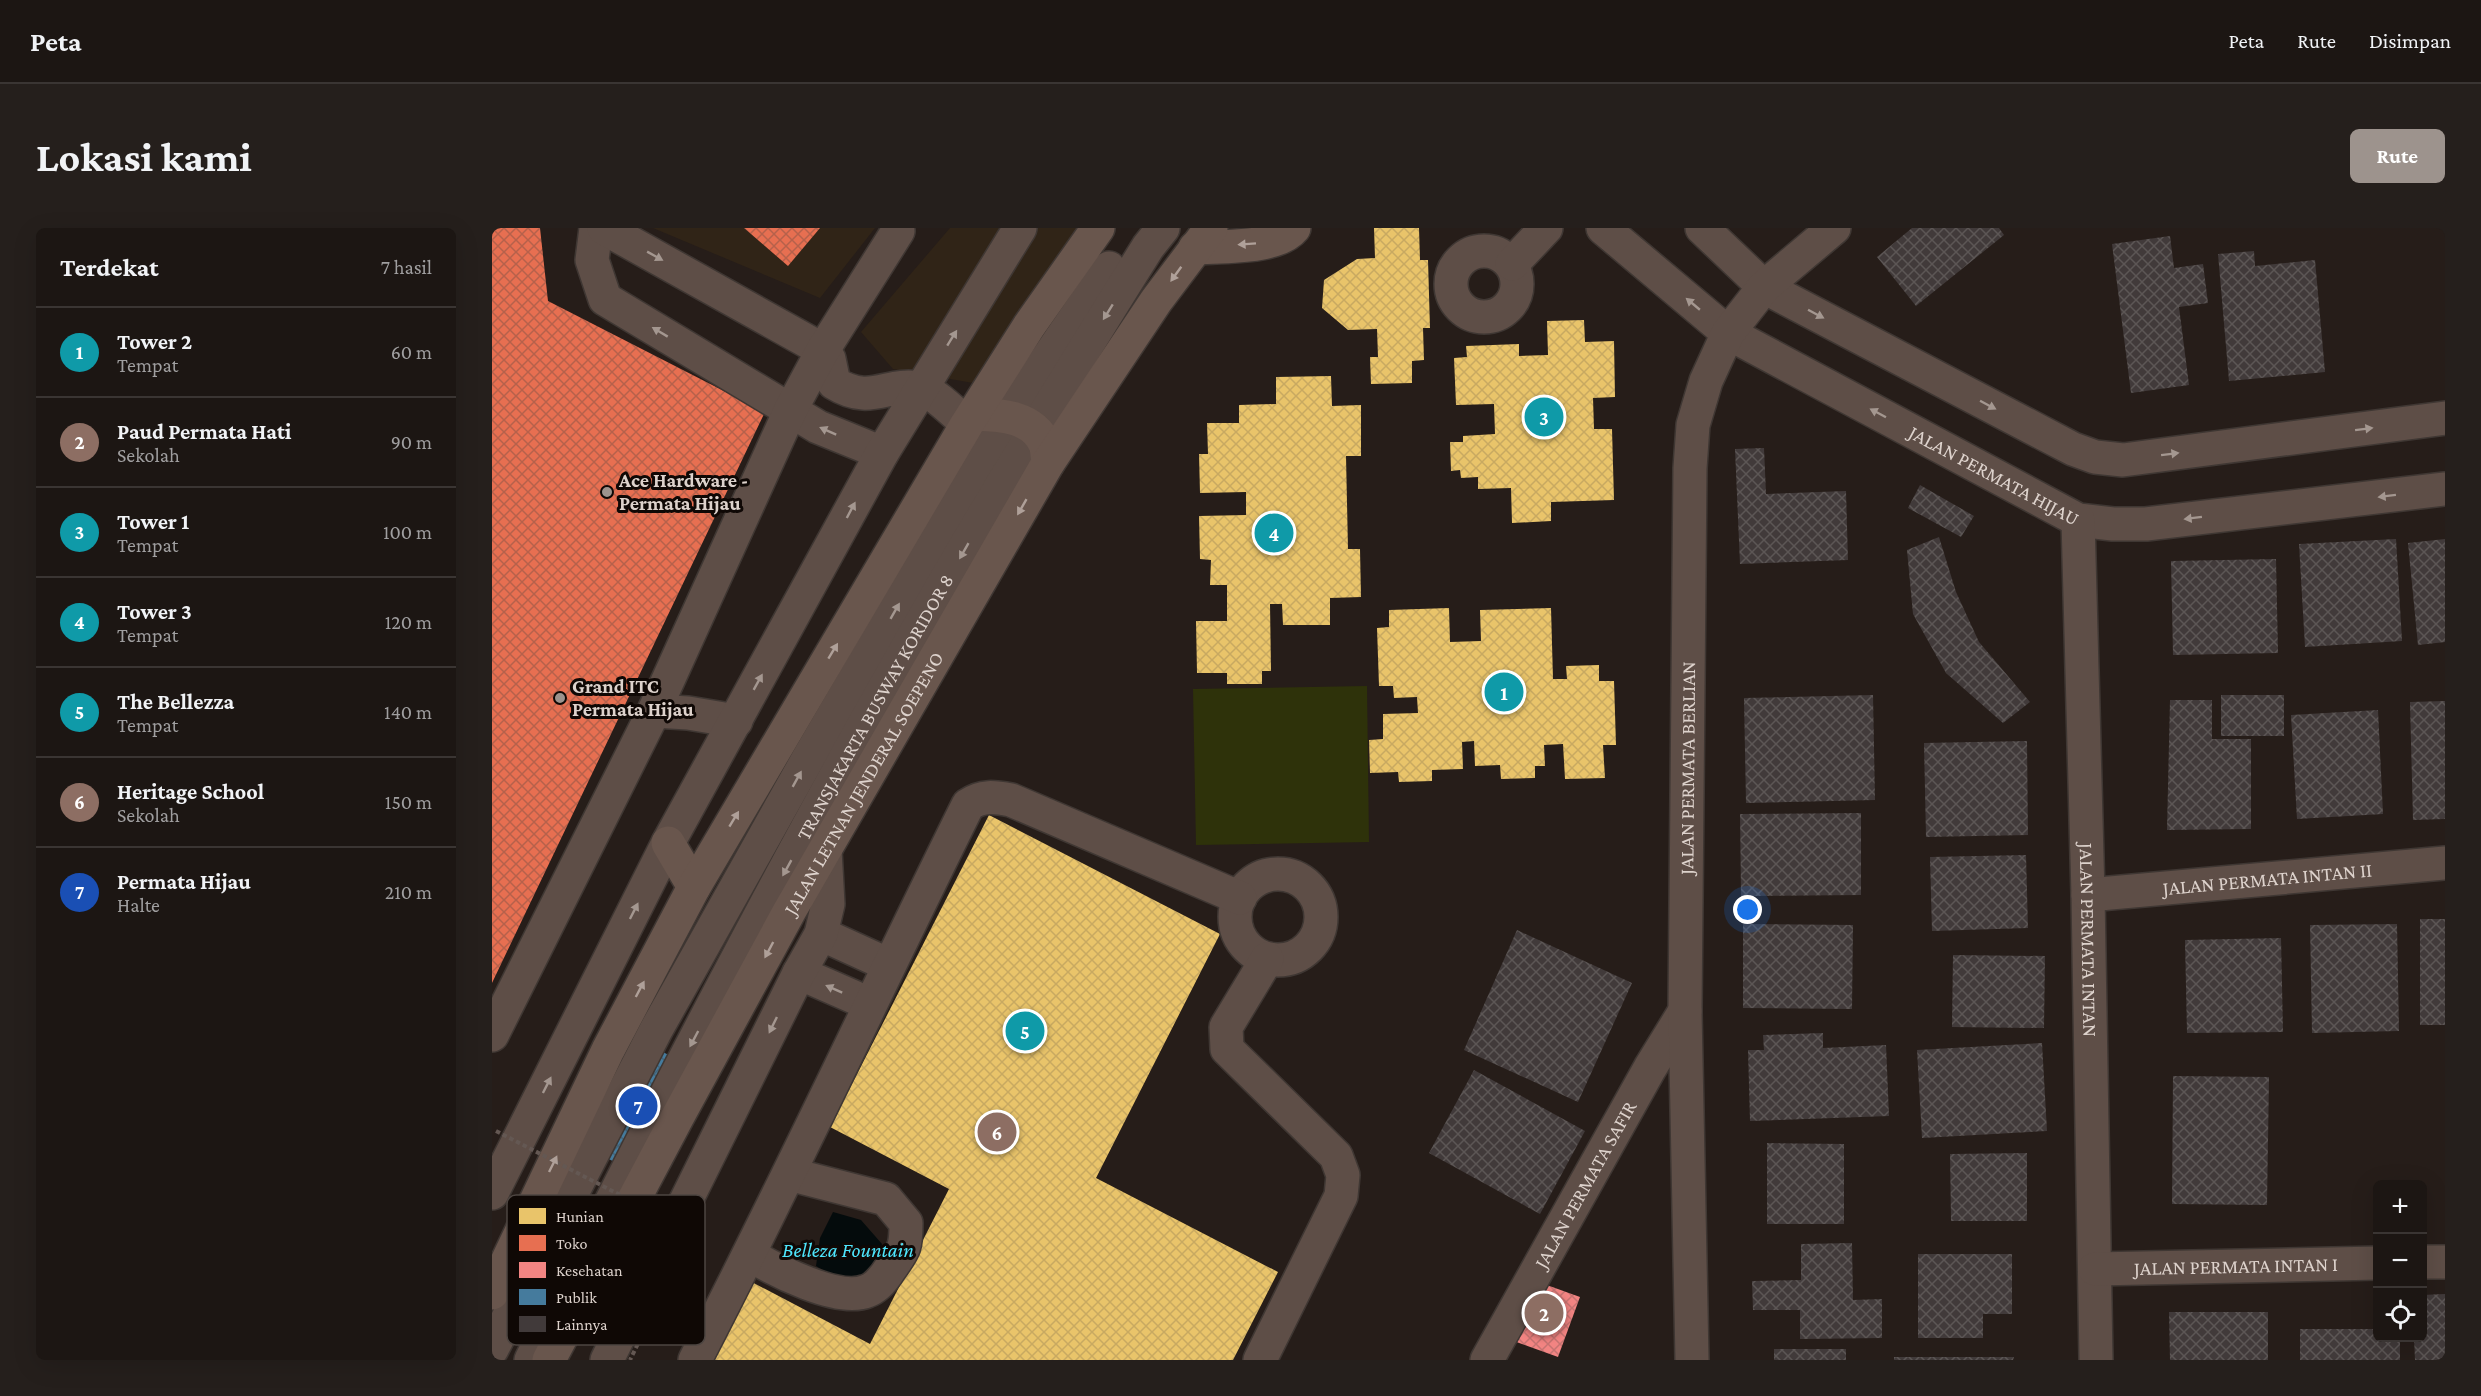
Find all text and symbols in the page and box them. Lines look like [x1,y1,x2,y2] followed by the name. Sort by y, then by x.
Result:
[30,26,82,57] text: Peta
[2228,29,2264,53] text: Peta
[2297,29,2336,53] text: Rute
[2369,29,2451,53] text: Disimpan
[2350,129,2445,183] button: Rute
[36,133,252,180] text: Lokasi kami
[1237,239,1256,249] one-way arrow
[647,251,663,262] one-way arrow
[60,253,159,282] text: Terdekat
[381,256,432,278] text: 7 hasil
[1170,267,1182,282] one-way arrow
[1685,297,1701,310] one-way arrow
[1102,304,1113,320] one-way arrow
[1807,309,1824,319] one-way arrow
[652,326,668,337] one-way arrow
[117,329,192,354] text: Tower 2
[947,330,958,346] one-way arrow
[76,341,83,363] text: 1
[391,341,432,363] text: 60 m
[117,354,178,376] text: Tempat
[1524,394,1564,440] pin: 3
[1980,400,1997,409] one-way arrow
[1870,408,1887,418] one-way arrow
[117,419,291,444] text: Paud Permata Hati
[1903,420,2083,530] street label: JALAN PERMATA HIJAU
[2354,424,2373,433] one-way arrow
[818,426,836,436] one-way arrow
[74,431,85,453] text: 2
[391,431,432,453] text: 90 m
[117,444,180,466] text: Sekolah
[2161,449,2180,458] one-way arrow
[618,469,749,515] place label: Ace Hardware - Permata Hijau
[600,485,614,499] marker: Ace Hardware - Permata Hijau
[2377,491,2396,501] one-way arrow
[1018,499,1028,516] one-way arrow
[846,502,856,519] one-way arrow
[117,509,189,534] text: Tower 1
[1254,510,1294,556] pin: 4
[2184,514,2203,523] one-way arrow
[75,521,84,543] text: 3
[383,521,432,543] text: 100 m
[117,534,178,556] text: Tempat
[958,543,969,559] one-way arrow
[792,570,958,844] street label: TRANSJAKARTA BUSWAY KORIDOR 8
[117,599,192,624] text: Tower 3
[890,602,900,619] one-way arrow
[74,611,85,633] text: 4
[385,611,432,633] text: 120 m
[117,624,178,646] text: Tempat
[828,643,839,659] one-way arrow
[778,648,948,921] street label: JALAN LETNAN JENDERAL SOEPENO
[1675,661,1699,877] street label: JALAN PERMATA BERLIAN
[1484,670,1524,714] pin: 1
[753,673,763,690] one-way arrow
[572,675,694,721] place label: Grand ITC Permata Hijau
[117,689,234,714] text: The Bellezza
[553,691,567,705] marker: Grand ITC Permata Hijau
[75,701,84,723] text: 5
[384,701,432,723] text: 140 m
[117,714,178,736] text: Tempat
[792,770,802,787] one-way arrow
[117,779,264,804] text: Heritage School
[74,791,85,813] text: 6
[385,791,432,813] text: 150 m
[117,804,180,826] text: Sekolah
[729,811,740,827] one-way arrow
[2075,840,2101,1037] street label: JALAN PERMATA INTAN
[782,859,792,876] one-way arrow
[2160,859,2373,900] street label: JALAN PERMATA INTAN II
[117,869,251,894] text: Permata Hijau
[75,881,84,903] text: 7
[385,881,432,903] text: 210 m
[117,894,160,916] text: Halte
[1733,895,1762,924] your location
[630,902,639,919] one-way arrow
[764,942,774,959] one-way arrow
[635,981,645,998] one-way arrow
[825,984,843,994] one-way arrow
[1006,1008,1044,1054] pin: 5
[769,1016,779,1034] one-way arrow
[689,1031,699,1048] one-way arrow
[542,1076,552,1094] one-way arrow
[618,1084,658,1128] pin: 7
[1529,1096,1641,1274] street label: JALAN PERMATA SAFIR
[978,1110,1016,1154] pin: 6
[549,1156,558,1173] one-way arrow
[2373,1180,2427,1342] map controls
[2373,1180,2427,1234] button: +
[507,1195,705,1345] legend
[556,1208,604,1225] text: Hunian
[2373,1234,2427,1288] button: −
[556,1235,588,1252] text: Toko
[782,1238,914,1262] water label: Belleza Fountain
[2132,1253,2338,1280] street label: JALAN PERMATA INTAN I
[556,1262,623,1279] text: Kesehatan
[2373,1288,2427,1342] button: locate
[556,1289,597,1306] text: Publik
[1524,1290,1564,1336] pin: 2
[556,1316,608,1334] text: Lainnya

